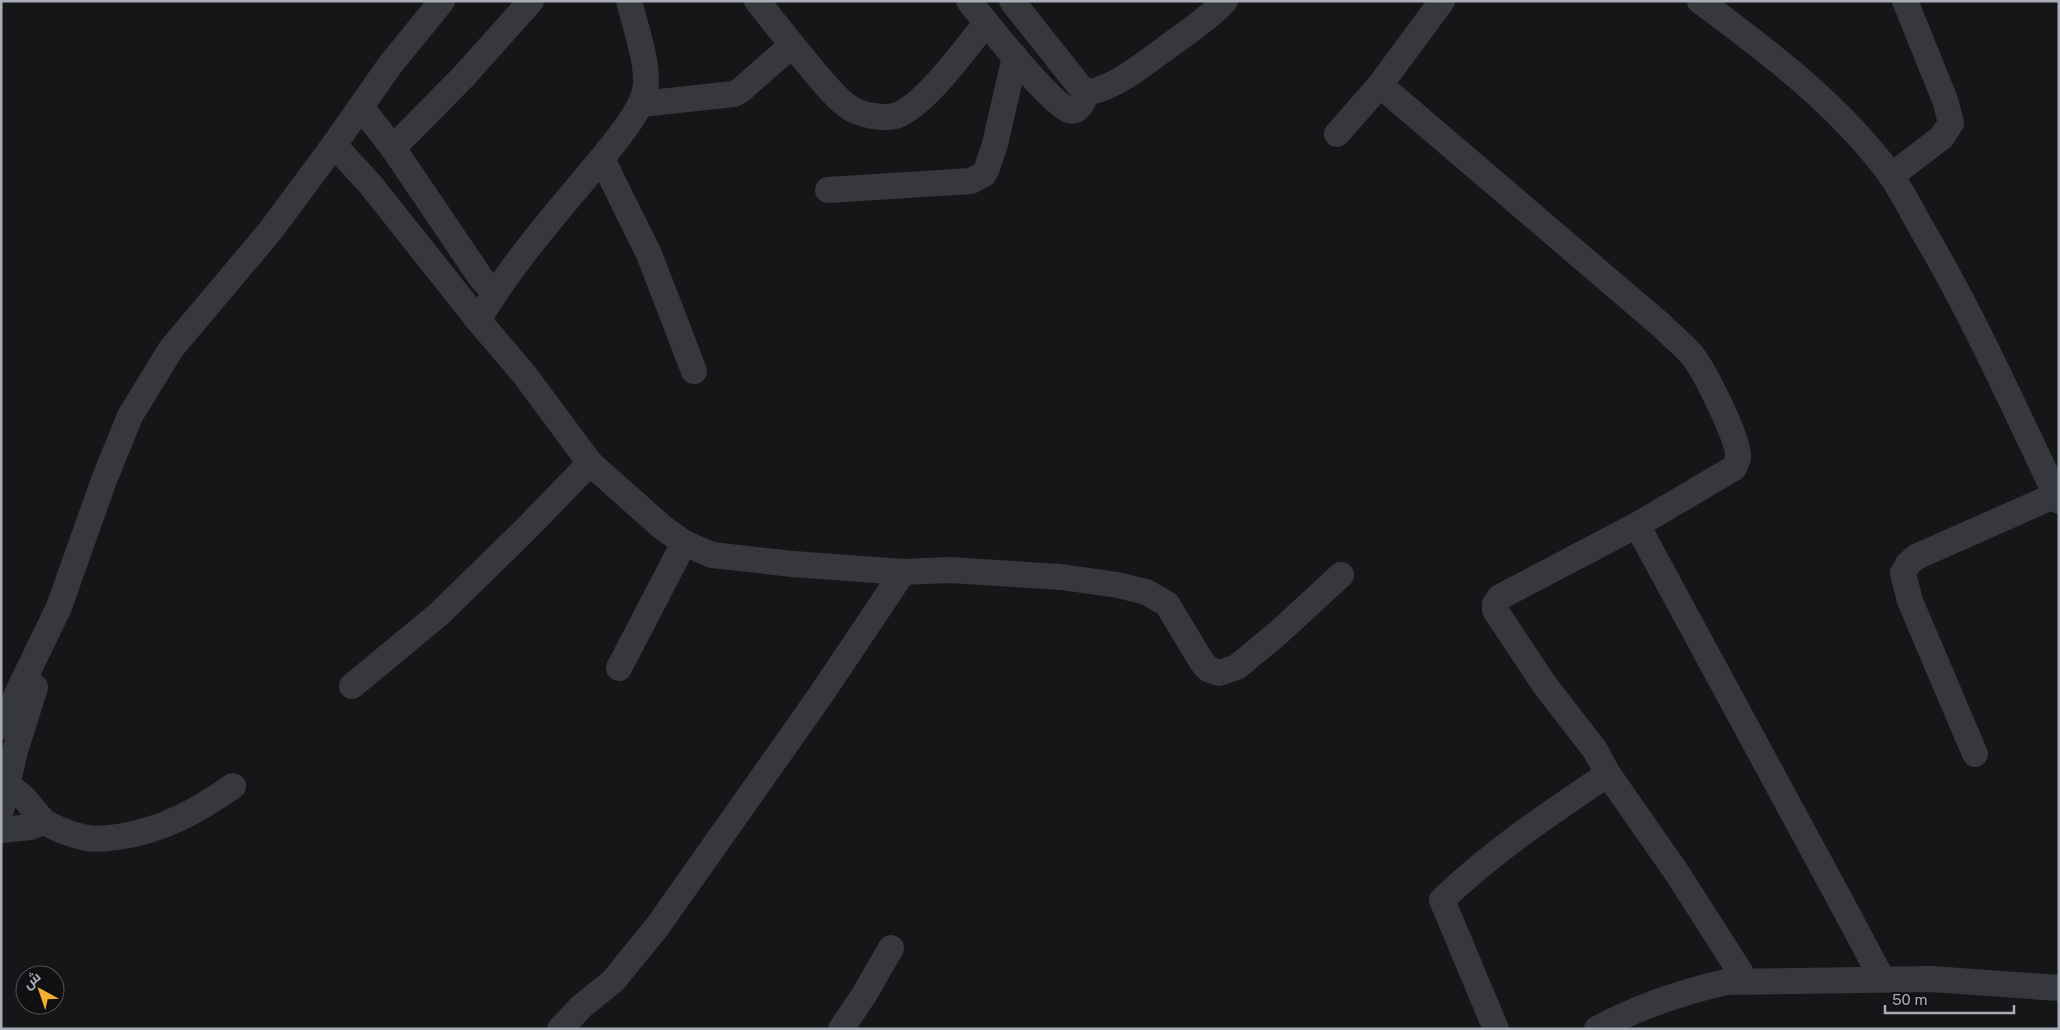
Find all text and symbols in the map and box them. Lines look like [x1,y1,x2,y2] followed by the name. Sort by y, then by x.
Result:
[15,965,65,1015] north arrow
[20,968,44,993] text: ش
[1885,982,2014,1014] scale bar
[1892,991,1927,1008] text: 50 m

